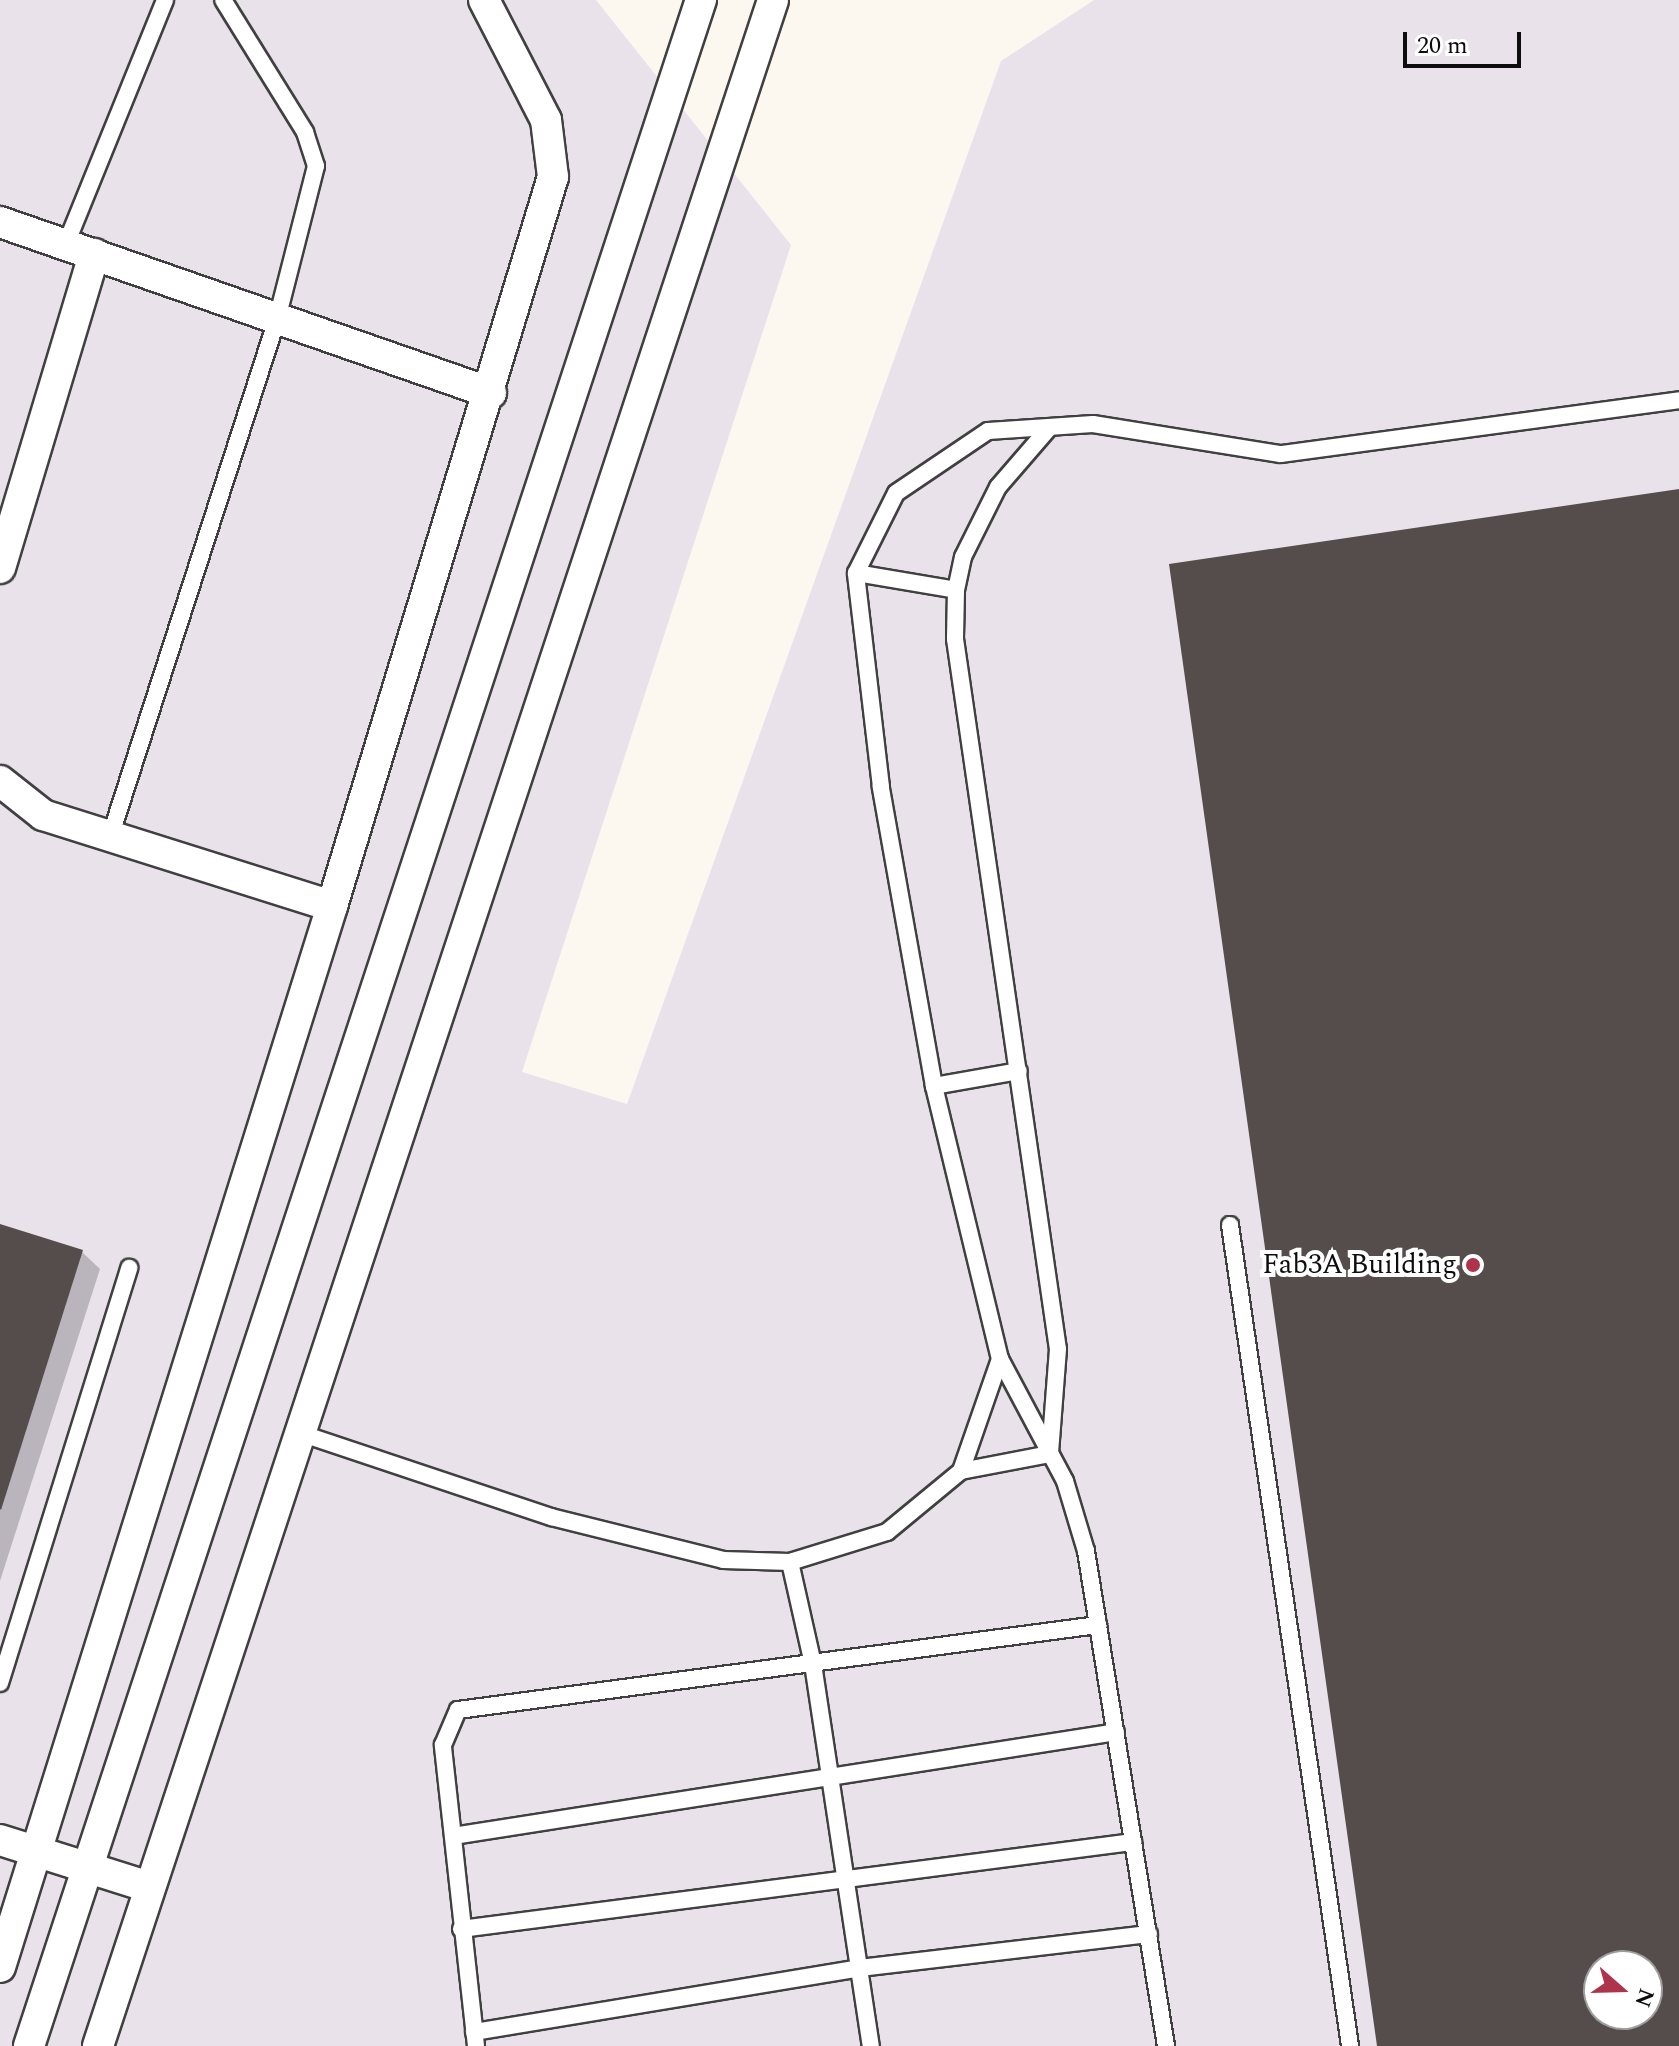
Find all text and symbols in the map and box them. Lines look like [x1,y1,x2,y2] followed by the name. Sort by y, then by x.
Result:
[1407,16,1525,66] scale bar
[1417,28,1468,64] text: 20 m
[1262,1248,1457,1282] place label: Fab3A Building
[1464,1256,1482,1274] marker: Fab3A Building
[1583,1950,1663,2030] north arrow
[1626,1984,1663,2012] text: N

